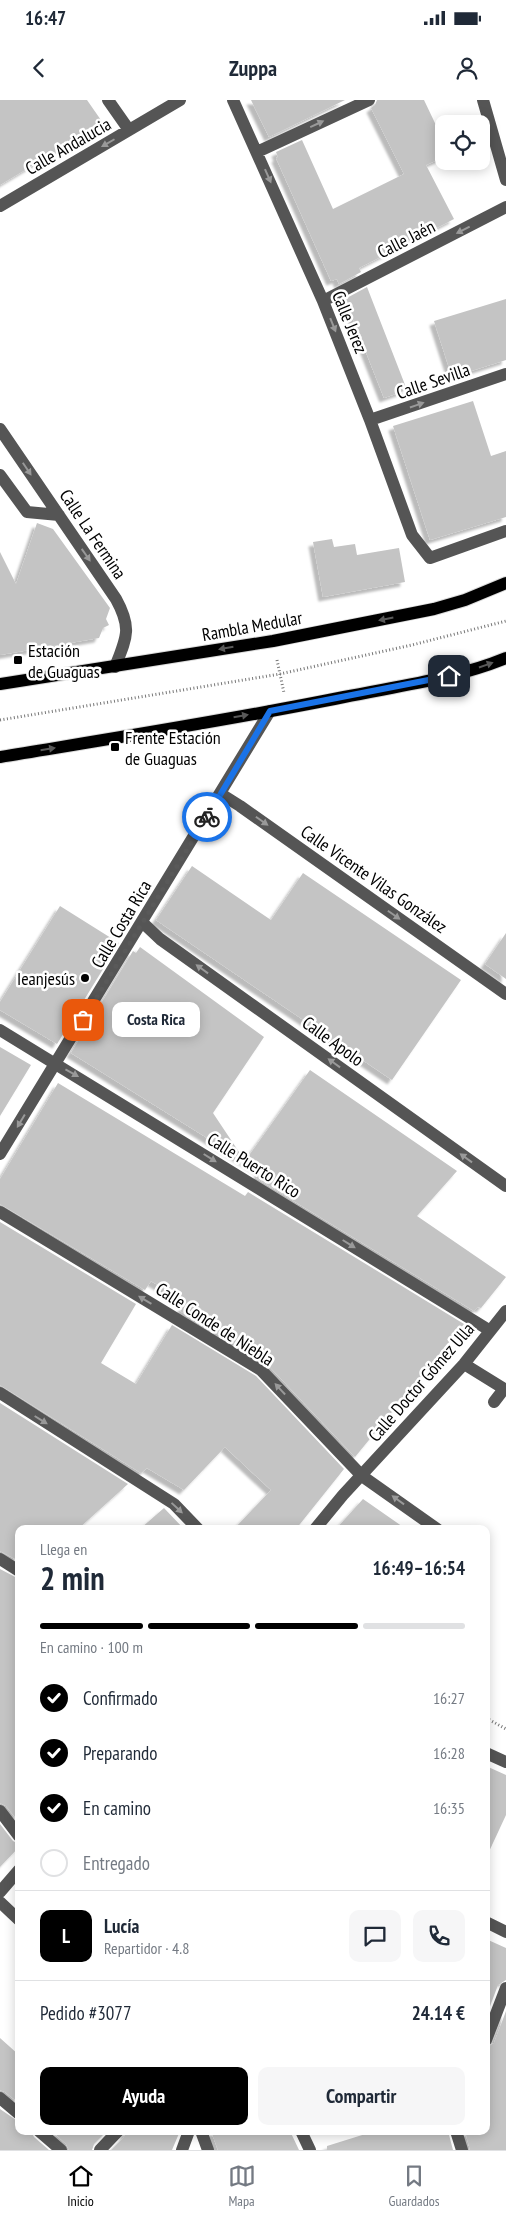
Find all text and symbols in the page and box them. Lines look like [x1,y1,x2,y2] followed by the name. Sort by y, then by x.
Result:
[25,6,66,30] text: 16:47
[25,54,53,82] icon: back
[229,54,277,82] text: Zuppa
[453,54,481,82] icon: person
[21,112,115,180] street label: Calle Andalucia
[435,115,490,170] map controls
[435,115,490,170] button: locate
[310,120,324,128] one-way arrow
[100,139,115,147] one-way arrow
[264,169,272,183] one-way arrow
[373,215,439,263] street label: Calle Jaén
[455,226,470,234] one-way arrow
[327,287,373,357] street label: Calle Jerez
[329,318,337,332] one-way arrow
[393,358,473,404] street label: Calle Sevilla
[409,400,424,408] one-way arrow
[23,462,32,476] one-way arrow
[54,485,132,583] street label: Calle La Fermina
[81,548,91,562] one-way arrow
[200,606,304,646] street label: Rambla Medular
[377,615,393,623] one-way arrow
[28,639,100,683] place label: Estación de Guaguas
[218,645,234,653] one-way arrow
[12,654,24,666] marker: Estación de Guaguas
[428,655,470,697] pin
[479,661,494,669] one-way arrow
[435,662,463,690] icon: home
[234,712,250,720] one-way arrow
[125,726,221,770] place label: Frente Estación de Guaguas
[109,741,121,753] marker: Frente Estación de Guaguas
[40,745,56,753] one-way arrow
[182,792,232,842] courier
[193,803,221,831] icon: bike
[255,816,268,826] one-way arrow
[296,820,452,938] street label: Calle Vicente Vilas González
[86,876,156,972] street label: Calle Costa Rica
[387,910,401,920] one-way arrow
[195,964,209,974] one-way arrow
[17,967,75,990] place label: Ieanjesús
[79,972,91,984] marker: Ieanjesús
[62,999,104,1041] pin
[113,1002,200,1038] callout: Costa Rica
[69,1006,97,1034] icon: bag
[127,1009,185,1029] text: Costa Rica
[298,1011,368,1071] street label: Calle Apolo
[327,1058,341,1068] one-way arrow
[65,1069,79,1077] one-way arrow
[16,1114,25,1127] one-way arrow
[203,1127,305,1203] street label: Calle Puerto Rico
[459,1153,473,1163] one-way arrow
[204,1154,217,1163] one-way arrow
[342,1239,355,1248] one-way arrow
[151,1277,279,1371] street label: Calle Conde de Niebla
[139,1295,152,1304] one-way arrow
[363,1318,479,1446] street label: Calle Doctor Gómez Ulla
[274,1384,286,1396] one-way arrow
[35,1415,48,1424] one-way arrow
[391,1495,405,1505] one-way arrow
[171,1502,183,1514] one-way arrow
[40,1539,87,1559] text: Llega en
[372,1556,465,1580] text: 16:49–16:54
[40,1557,105,1599] text: 2 min
[40,1637,143,1657] text: En camino · 100 m
[40,1684,68,1712] icon: check
[83,1686,158,1710] text: Confirmado
[433,1688,465,1708] text: 16:27
[40,1739,68,1767] icon: check
[83,1741,158,1765] text: Preparando
[433,1743,465,1763] text: 16:28
[40,1794,68,1822] icon: check
[83,1796,151,1820] text: En camino
[433,1798,465,1818] text: 16:35
[83,1851,150,1875] text: Entregado
[349,1910,401,1962] button: chat
[413,1910,465,1962] button: phone
[104,1914,139,1938] text: Lucía
[62,1924,70,1948] text: L
[104,1938,189,1958] text: Repartidor · 4.8
[40,2001,131,2025] text: Pedido #3077
[412,2001,465,2025] text: 24.14 €
[40,2067,248,2125] button: Ayuda
[258,2067,465,2125] button: Compartir
[67,2162,95,2210] tab: Inicio
[228,2162,256,2210] tab: Mapa
[389,2162,439,2210] tab: Guardados

